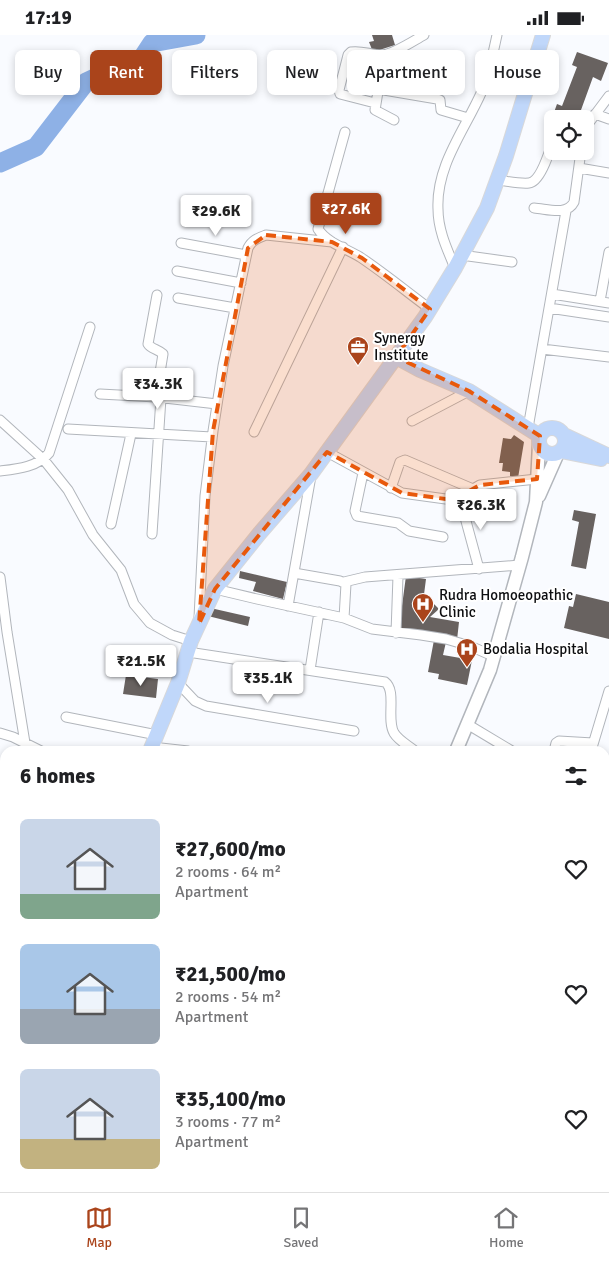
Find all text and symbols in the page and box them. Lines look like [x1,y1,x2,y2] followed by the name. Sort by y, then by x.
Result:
[25,6,72,30] text: 17:19
[15,50,80,95] chip: Buy
[90,50,162,95] chip: Rent
[172,50,257,95] chip: Filters
[267,50,337,95] chip: New
[347,50,465,95] chip: Apartment
[475,50,559,95] chip: House
[544,110,594,160] map controls
[544,110,594,160] button: locate
[305,193,387,235] pin: ₹27.6K
[175,195,257,237] pin: ₹29.6K
[321,199,371,219] text: ₹27.6K
[191,201,241,221] text: ₹29.6K
[374,329,429,364] place label: Synergy Institute
[346,335,370,366] office icon: Synergy Institute
[117,367,199,410] pin: ₹34.3K
[133,374,183,394] text: ₹34.3K
[440,489,522,531] pin: ₹26.3K
[456,495,506,515] text: ₹26.3K
[439,586,573,621] place label: Rudra Homoeopathic Clinic
[411,592,435,623] hospital icon: Rudra Homoeopathic Clinic
[455,637,479,668] hospital icon: Bodalia Hospital
[483,640,588,658] place label: Bodalia Hospital
[100,645,182,687] pin: ₹21.5K
[116,651,166,671] text: ₹21.5K
[227,661,309,704] pin: ₹35.1K
[243,668,293,688] text: ₹35.1K
[562,762,590,790] icon: filters
[20,763,95,789] text: 6 homes
[175,836,286,862] text: ₹27,600/mo
[60,839,120,899] icon: home
[562,855,590,883] icon: heart
[175,862,281,882] text: 2 rooms · 64 m²
[175,882,248,902] text: Apartment
[175,961,286,987] text: ₹21,500/mo
[60,964,120,1024] icon: home
[562,980,590,1008] icon: heart
[175,987,281,1007] text: 2 rooms · 54 m²
[175,1007,248,1027] text: Apartment
[175,1086,286,1112] text: ₹35,100/mo
[60,1089,120,1149] icon: home
[562,1105,590,1133] icon: heart
[175,1112,281,1132] text: 3 rooms · 77 m²
[175,1132,248,1152] text: Apartment
[85,1204,113,1251] tab: Map
[283,1204,319,1251] tab: Saved
[489,1204,524,1251] tab: Home

